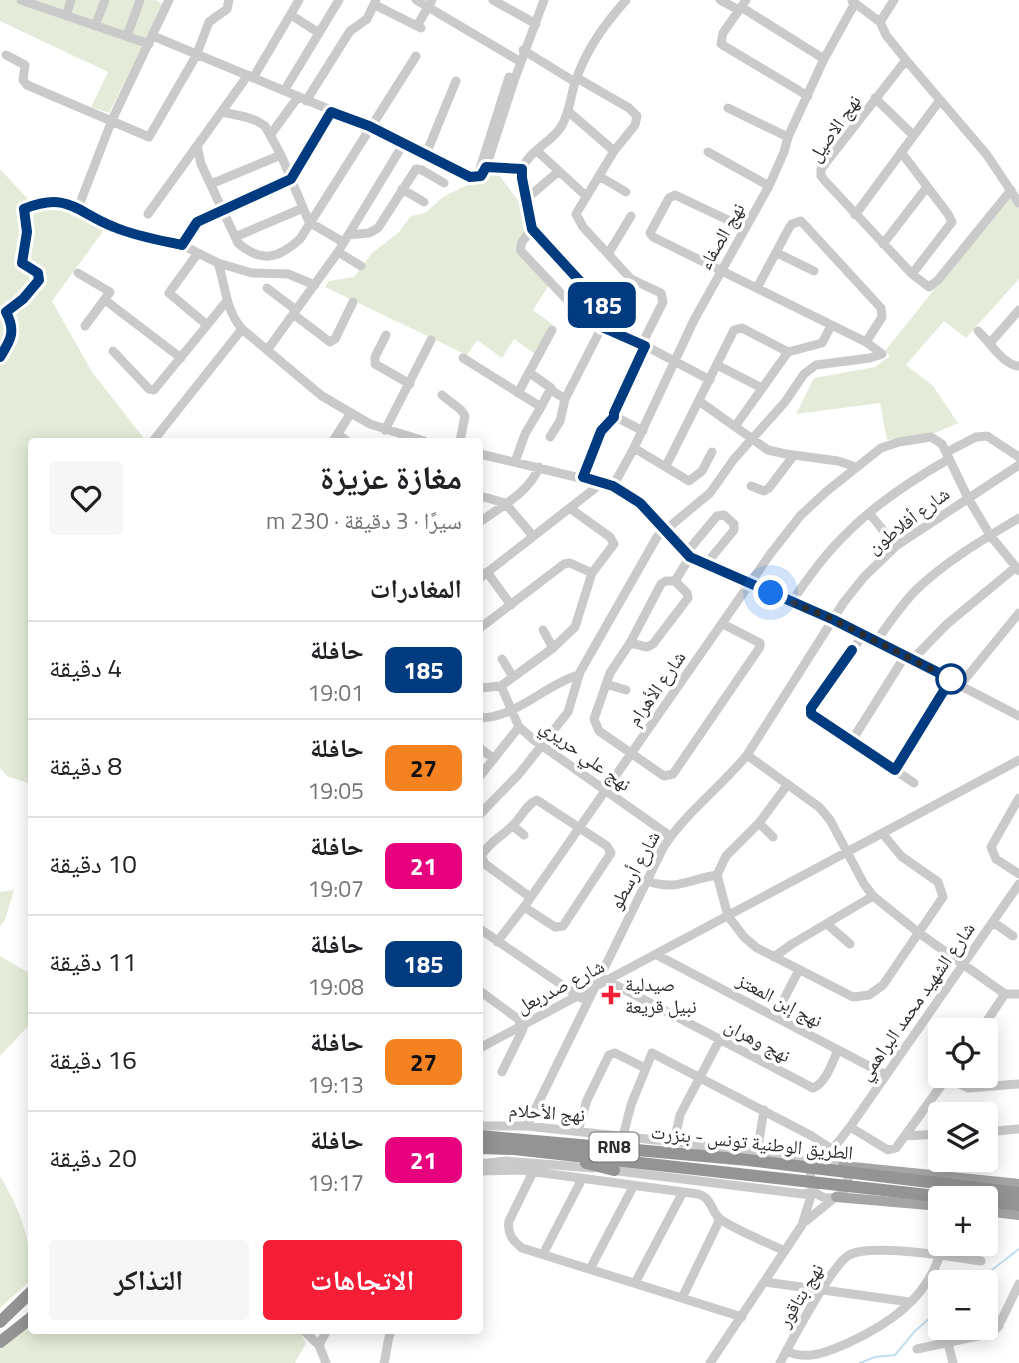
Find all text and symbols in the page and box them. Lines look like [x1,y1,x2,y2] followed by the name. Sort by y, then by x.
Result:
[800,88,867,167] street label: نهج الاصيل
[690,197,751,275] street label: نهج الصفاء
[562,282,642,328] line badge: 185
[582,287,622,323] text: 185
[320,452,462,502] text: مغازة عزيزة
[49,461,123,535] button: heart
[860,479,955,560] street label: شارع أفلاطون
[266,503,462,538] text: سيرًا · 3 دقيقة · 230 m
[370,569,462,608] text: المغادرات
[753,575,788,610] your location
[310,630,364,669] text: حافلة
[619,644,692,731] street label: شارع الأهرام
[49,648,122,687] text: 4 دقيقة
[403,652,444,688] text: 185
[936,664,966,694] unlabelled marker
[307,675,364,710] text: 19:01
[534,712,638,799] street label: نهج علي حريري
[310,728,364,767] text: حافلة
[49,746,122,785] text: 8 دقيقة
[410,750,437,786] text: 27
[307,773,364,808] text: 19:05
[601,825,666,914] street label: شارع أرسطو
[310,826,364,865] text: حافلة
[49,844,137,883] text: 10 دقيقة
[410,848,437,884] text: 21
[307,871,364,906] text: 19:07
[850,915,983,1087] street label: شارع الشهيد محمد البراهمي
[310,924,364,963] text: حافلة
[49,942,137,981] text: 11 دقيقة
[403,946,444,982] text: 185
[510,951,609,1020] street label: شارع صدربعل
[731,964,828,1034] street label: نهج إبن المعتز
[307,969,364,1004] text: 19:08
[625,969,697,1020] place label: صيدلية نبيل قريعة
[603,987,619,1003] marker: صيدلية نبيل قريعة
[720,1010,796,1069] street label: نهج وهران
[928,1018,998,1340] map controls
[928,1018,998,1088] button: locate
[310,1022,364,1061] text: حافلة
[49,1040,137,1079] text: 16 دقيقة
[410,1044,437,1080] text: 27
[307,1067,364,1102] text: 19:13
[508,1094,586,1129] street label: نهج الأحلام
[928,1102,998,1172] button: layers
[649,1116,855,1167] street label: الطريق الوطنية تونس - بنزرت
[310,1120,364,1159] text: حافلة
[590,1132,638,1162] road number: RN8
[49,1138,137,1177] text: 20 دقيقة
[410,1142,437,1178] text: 21
[307,1165,364,1200] text: 19:17
[928,1186,998,1256] button: +
[49,1240,249,1320] button: التذاكر
[263,1240,462,1320] button: الاتجاهات
[769,1257,830,1333] street label: نهج بتاقور
[928,1270,998,1340] button: −

